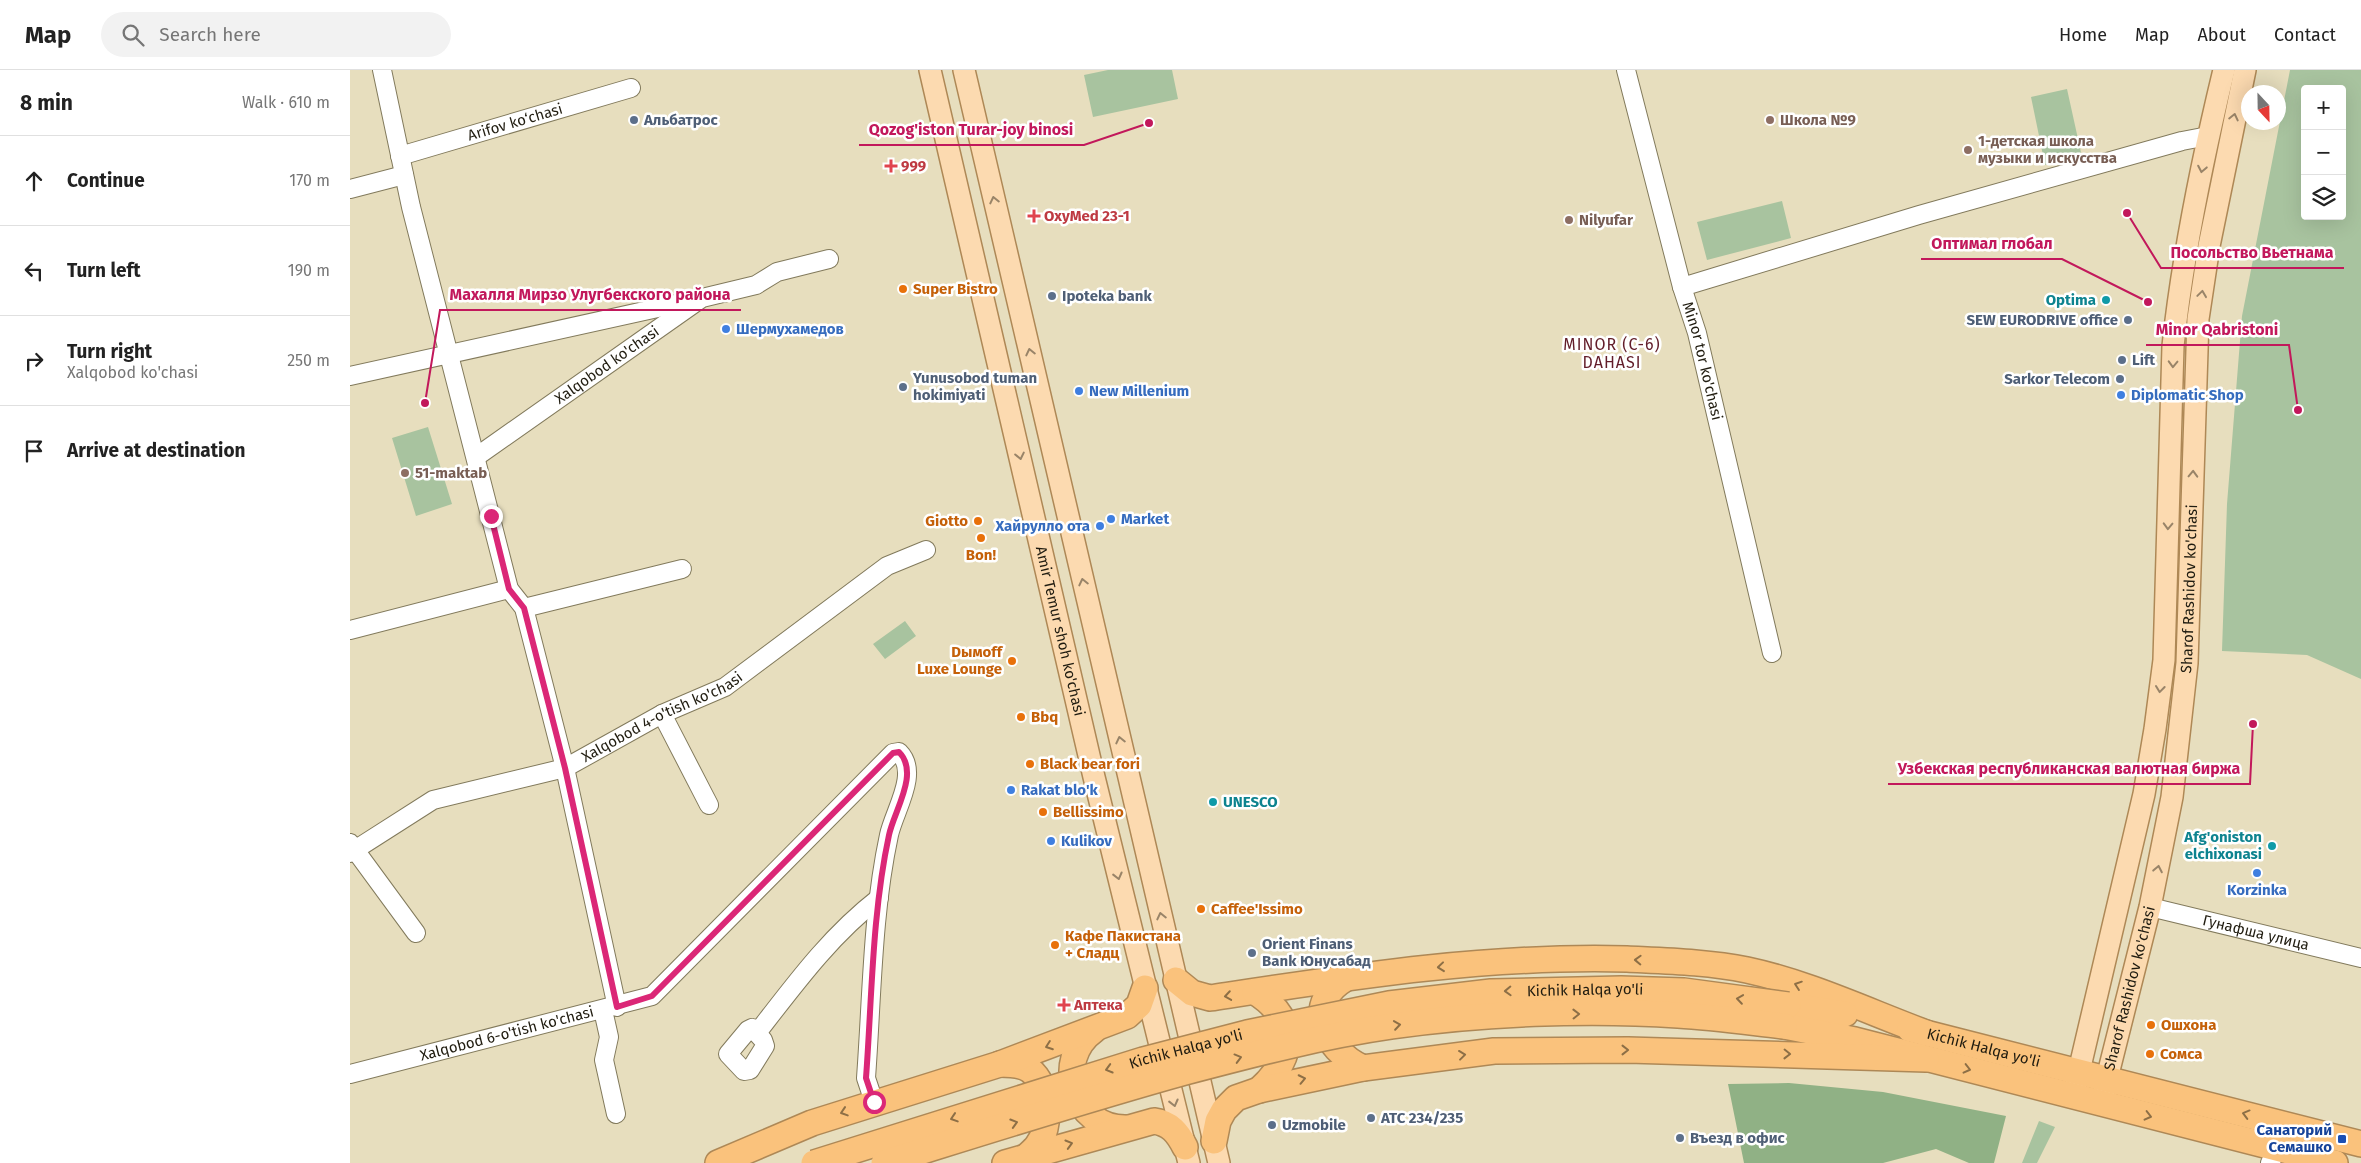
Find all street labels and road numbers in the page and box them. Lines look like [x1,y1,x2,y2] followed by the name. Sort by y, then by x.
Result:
[465,100,565,145] street label: Arifov ko‘chasi
[1678,300,1726,422] street label: Minor tor ko'chasi
[551,322,662,408] street label: Xalqobod ko'chasi
[2177,504,2201,674] street label: Sharof Rashidov ko'chasi
[1032,544,1089,718] street label: Amir Temur shoh ko'chasi
[578,668,746,766] street label: Xalqobod 4-o'tish ko'chasi
[2100,904,2159,1072] street label: Sharof Rashidov ko'chasi
[2201,911,2311,954] street label: Гунафша улица
[1527,980,1644,1000] street label: Kichik Halqa yo'li
[418,1002,596,1065] street label: Xalqobod 6-o'tish ko'chasi
[1925,1025,2042,1071] street label: Kichik Halqa yo'li
[1127,1026,1244,1073] street label: Kichik Halqa yo'li

